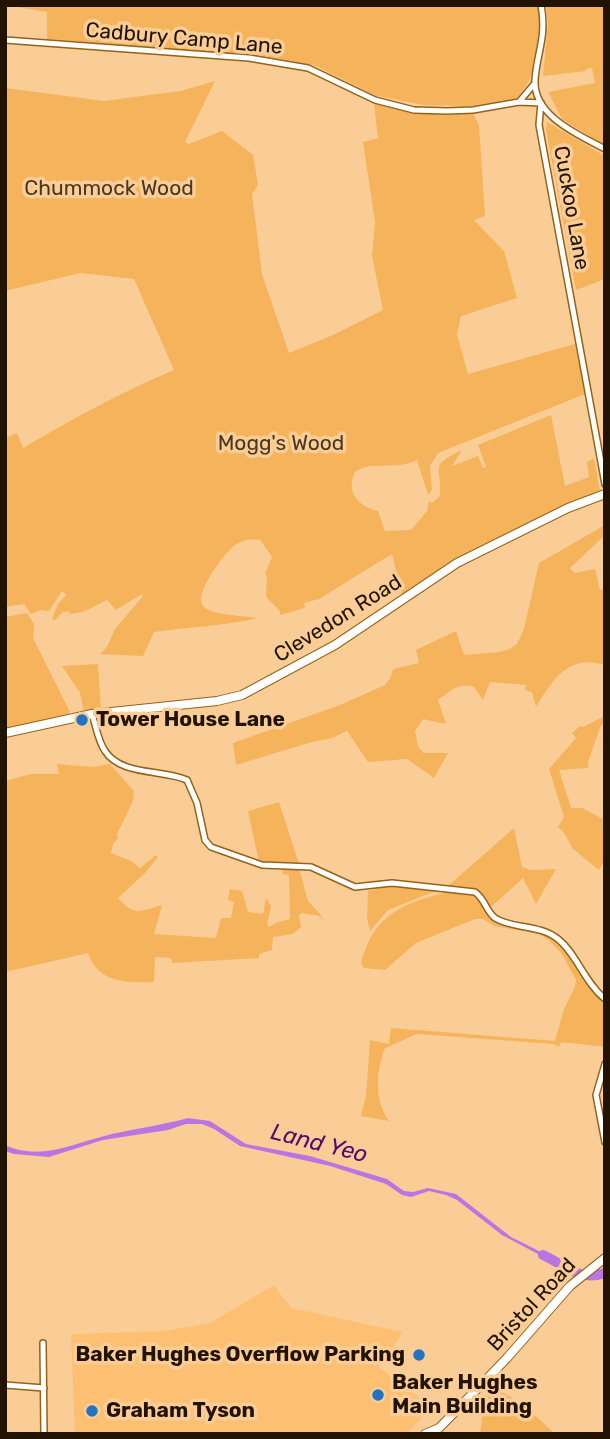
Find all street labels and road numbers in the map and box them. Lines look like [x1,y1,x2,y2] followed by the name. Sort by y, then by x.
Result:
[84,18,284,60] street label: Cadbury Camp Lane
[548,144,594,272] street label: Cuckoo Lane
[270,570,406,668] street label: Clevedon Road
[483,1253,581,1357] street label: Bristol Road

